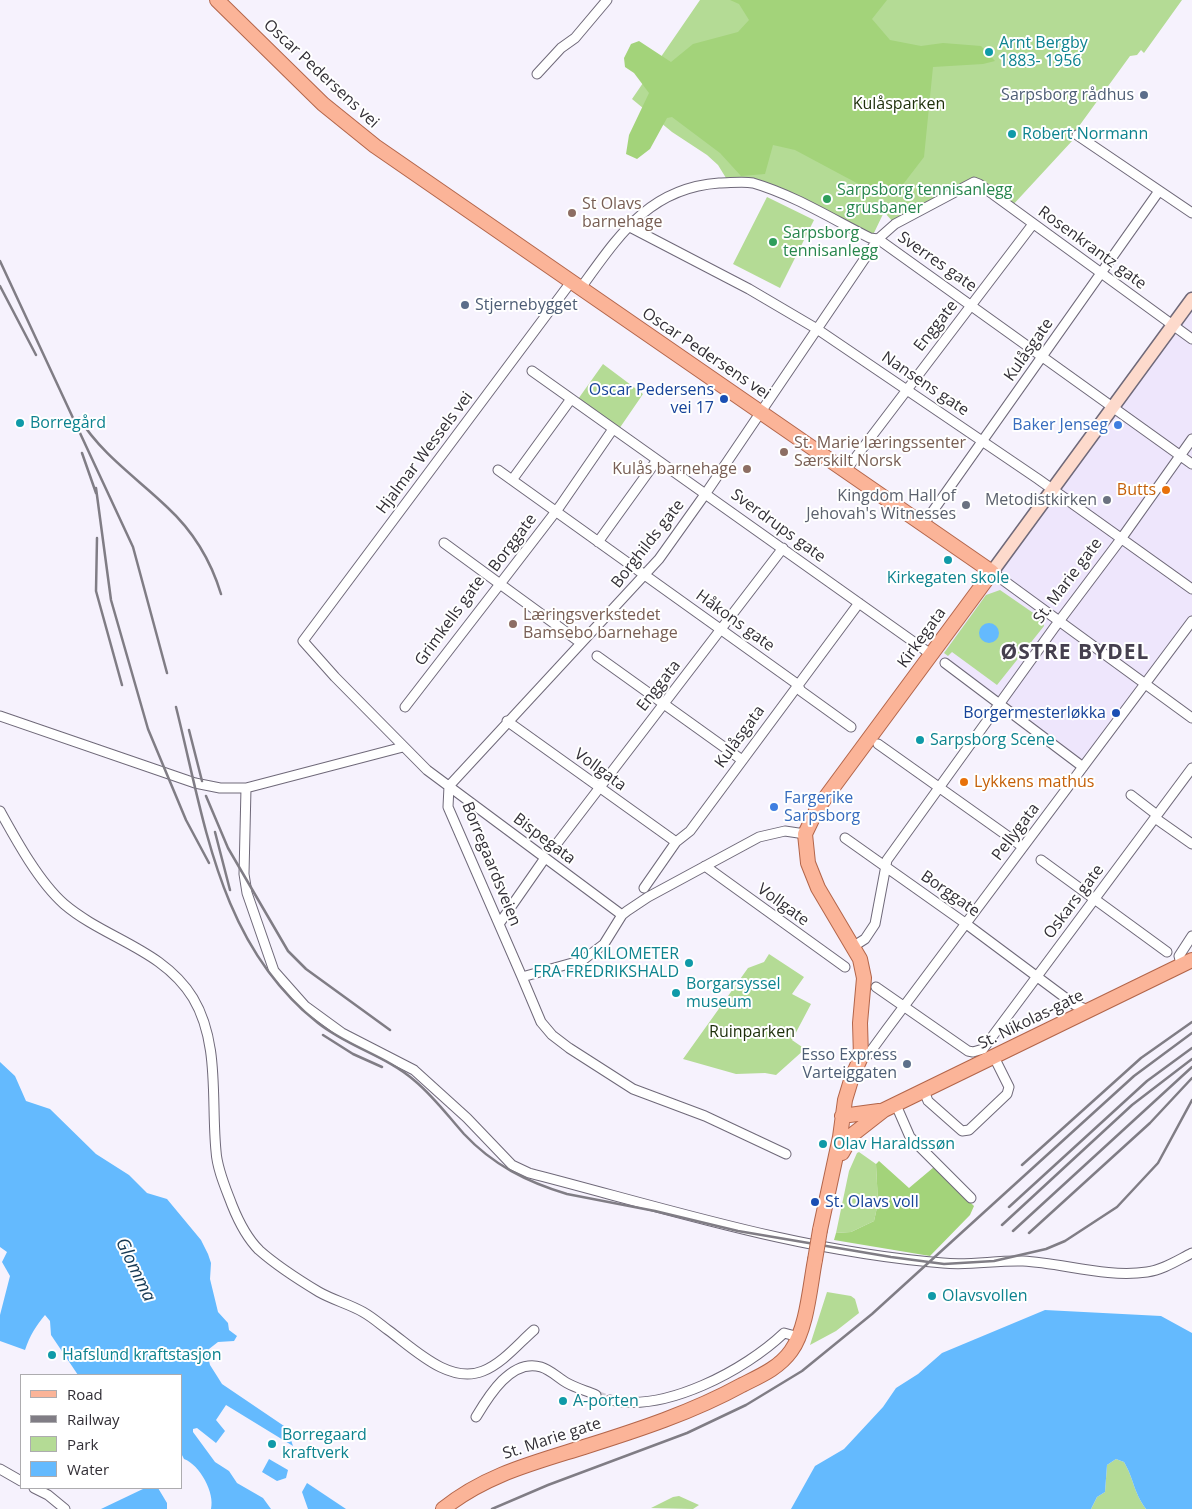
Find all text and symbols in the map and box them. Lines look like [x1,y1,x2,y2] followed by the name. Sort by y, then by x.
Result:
[259,16,383,132] street label: Oscar Pedersens vei
[999,33,1088,71] place label: Arnt Bergby 1883- 1956
[983,46,995,58] marker: Arnt Bergby 1883- 1956
[1001,85,1134,105] place label: Sarpsborg rådhus
[1138,89,1150,101] marker: Sarpsborg rådhus
[853,94,945,114] park label: Kulåsparken
[1022,124,1148,144] place label: Robert Normann
[1006,128,1018,140] marker: Robert Normann
[837,180,1012,218] place label: Sarpsborg tennisanlegg - grusbaner
[821,193,833,205] marker: Sarpsborg tennisanlegg - grusbaner
[582,194,662,232] place label: St Olavs barnehage
[1034,202,1150,294] street label: Rosenkrantz gate
[566,207,578,219] marker: St Olavs barnehage
[783,223,878,261] place label: Sarpsborg tennisanlegg
[894,228,980,296] street label: Sverres gate
[767,236,779,248] marker: Sarpsborg tennisanlegg
[475,295,578,315] place label: Stjernebygget
[910,297,962,355] street label: Enggate
[459,299,471,311] marker: Stjernebygget
[638,304,774,404] street label: Oscar Pedersens vei
[1000,315,1058,385] street label: Kulåsgate
[878,348,972,420] street label: Nansens gate
[589,380,714,418] place label: Oscar Pedersens vei 17
[373,388,477,518] street label: Hjalmar Wessels vei
[718,393,730,405] marker: Oscar Pedersens vei 17
[30,413,106,433] place label: Borregård
[1012,415,1108,435] place label: Baker Jenseg
[14,417,26,429] marker: Borregård
[1112,419,1124,431] marker: Baker Jenseg
[794,433,966,471] place label: St. Marie læringssenter Særskilt Norsk
[778,446,790,458] marker: St. Marie læringssenter Særskilt Norsk
[612,459,737,479] place label: Kulås barnehage
[741,463,753,475] marker: Kulås barnehage
[1117,480,1156,500] place label: Butts
[1160,484,1172,496] marker: Butts
[727,485,829,567] street label: Sverdrups gate
[806,486,956,524] place label: Kingdom Hall of Jehovah's Witnesses
[985,490,1097,510] place label: Metodistkirken
[1101,494,1113,506] marker: Metodistkirken
[608,496,688,592] street label: Borghilds gate
[960,499,972,511] marker: Kingdom Hall of Jehovah's Witnesses
[485,510,541,576] street label: Borggate
[1030,534,1106,628] street label: St. Marie gate
[942,554,954,566] marker: Kirkegaten skole
[887,568,1009,588] place label: Kirkegaten skole
[411,572,489,670] street label: Grimkells gate
[692,586,778,656] street label: Håkons gate
[894,604,950,672] street label: Kirkegata
[523,605,678,643] place label: Læringsverkstedet Bamsebo barnehage
[507,618,519,630] marker: Læringsverkstedet Bamsebo barnehage
[999,640,1151,666] district label: ØSTRE BYDEL
[633,657,685,715] street label: Enggata
[711,702,769,772] street label: Kulåsgata
[963,703,1106,723] place label: Borgermesterløkka
[1110,707,1122,719] marker: Borgermesterløkka
[930,730,1055,750] place label: Sarpsborg Scene
[914,734,926,746] marker: Sarpsborg Scene
[570,745,630,795] street label: Vollgata
[974,772,1094,792] place label: Lykkens mathus
[958,776,970,788] marker: Lykkens mathus
[784,788,860,826] place label: Fargerike Sarpsborg
[457,799,525,929] street label: Borregaardsveien
[988,800,1044,864] street label: Pellygata
[768,801,780,813] marker: Fargerike Sarpsborg
[509,809,579,869] street label: Bispegata
[1040,861,1108,943] street label: Oskars gate
[917,867,983,921] street label: Borggate
[753,880,813,930] street label: Vollgate
[533,944,679,982] place label: 40 KILOMETER FRA FREDRIKSHALD
[683,957,695,969] marker: 40 KILOMETER FRA FREDRIKSHALD
[686,974,781,1012] place label: Borgarsyssel museum
[975,986,1087,1054] street label: St. Nikolas-gate
[670,987,682,999] marker: Borgarsyssel museum
[709,1022,795,1042] park label: Ruinparken
[801,1045,897,1083] place label: Esso Express Varteiggaten
[901,1058,913,1070] marker: Esso Express Varteiggaten
[833,1134,955,1154] place label: Olav Haraldssøn
[817,1138,829,1150] marker: Olav Haraldssøn
[825,1192,919,1212] place label: St. Olavs voll
[809,1196,821,1208] marker: St. Olavs voll
[110,1234,160,1306] water label: Glomma
[942,1286,1027,1306] place label: Olavsvollen
[926,1290,938,1302] marker: Olavsvollen
[62,1345,222,1365] place label: Hafslund kraftstasjon
[46,1349,58,1361] marker: Hafslund kraftstasjon
[20,1374,182,1489] legend
[67,1384,103,1404] text: Road
[573,1391,639,1411] place label: A-porten
[557,1395,569,1407] marker: A-porten
[67,1409,120,1429] text: Railway
[500,1414,604,1464] street label: St. Marie gate
[282,1425,367,1463] place label: Borregaard kraftverk
[67,1434,98,1454] text: Park
[266,1438,278,1450] marker: Borregaard kraftverk
[67,1459,109,1479] text: Water

